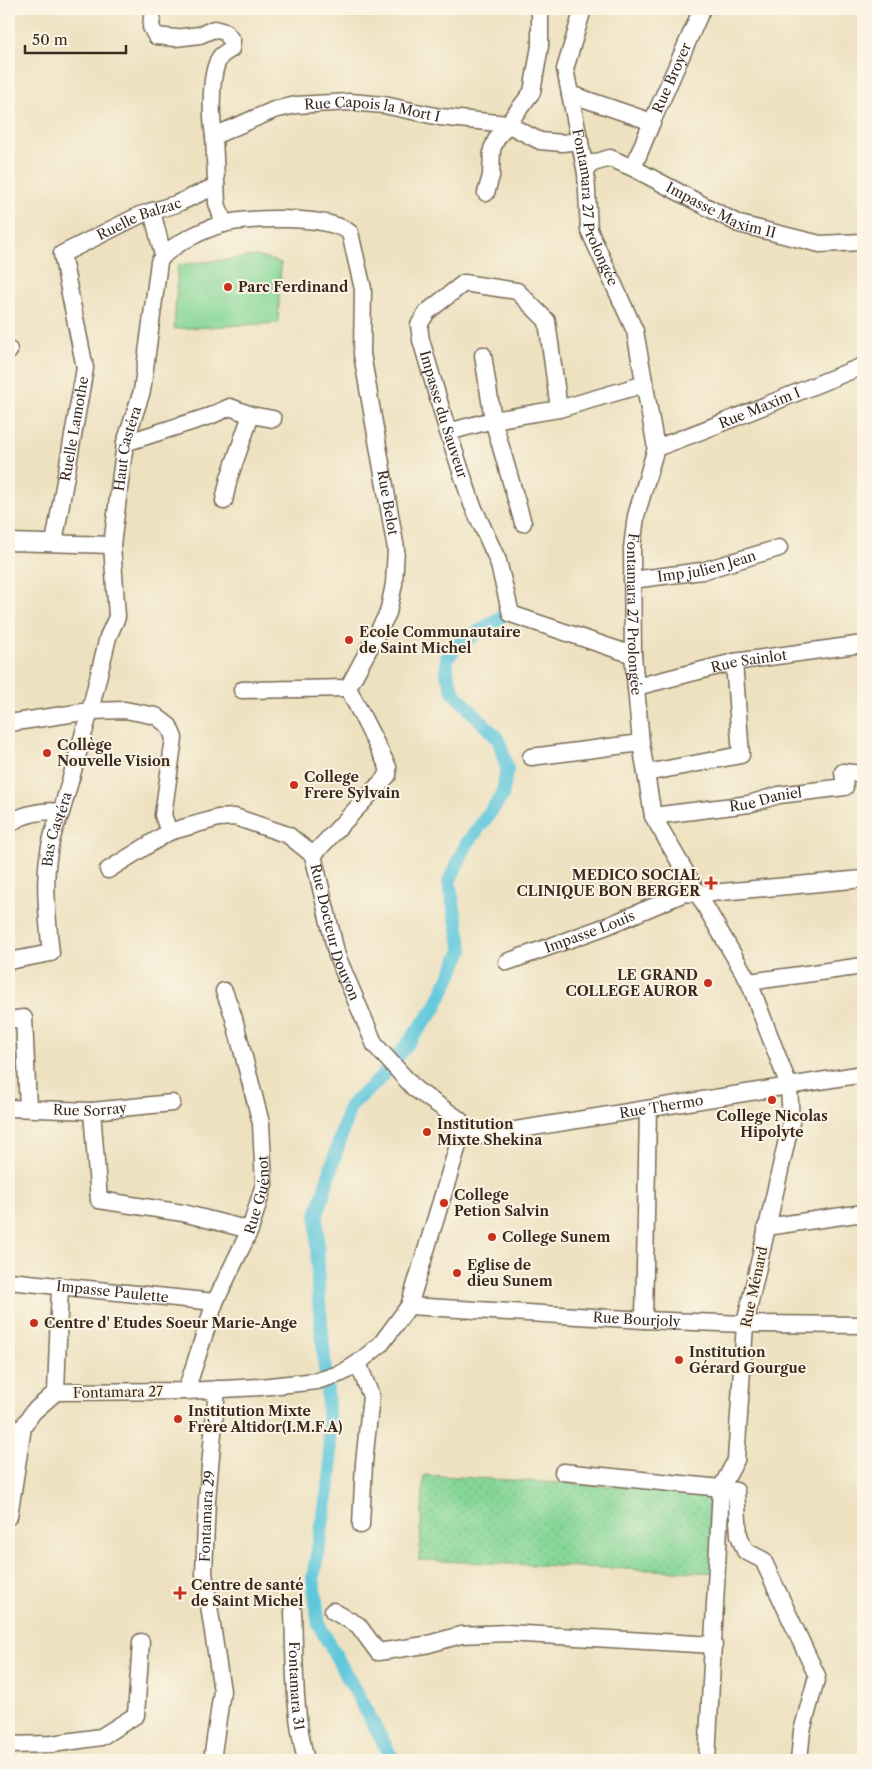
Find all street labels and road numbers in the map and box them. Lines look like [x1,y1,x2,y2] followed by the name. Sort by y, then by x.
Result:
[648,40,695,116] street label: Rue Broyer
[304,93,442,126] street label: Rue Capois la Mort I
[568,127,622,289] street label: Fontamara 27 Prolongée
[663,178,778,242] street label: Impasse Maxim II
[94,194,184,244] street label: Ruelle Balzac
[416,348,472,481] street label: Impasse du Sauveur
[56,375,92,483] street label: Ruelle Lamothe
[716,383,803,432] street label: Rue Maxim I
[110,403,146,492] street label: Haut Castéra
[373,469,402,537] street label: Rue Belot
[623,532,646,696] street label: Fontamara 27 Prolongée
[656,546,758,586] street label: Imp julien Jean
[709,646,788,677] street label: Rue Sainlot
[728,783,803,815] street label: Rue Daniel
[38,789,76,868] street label: Bas Castéra
[306,862,364,1003] street label: Rue Docteur Douyon
[542,906,637,957] street label: Impasse Louis
[618,1091,705,1122] street label: Rue Thermo
[53,1099,128,1120] street label: Rue Sorray
[240,1155,273,1236] street label: Rue Guénot
[737,1244,771,1329] street label: Rue Ménard
[55,1277,170,1306] street label: Impasse Paulette
[592,1308,681,1330] street label: Rue Bourjoly
[73,1382,163,1402] street label: Fontamara 27
[195,1470,219,1562] street label: Fontamara 29
[285,1641,309,1732] street label: Fontamara 31

